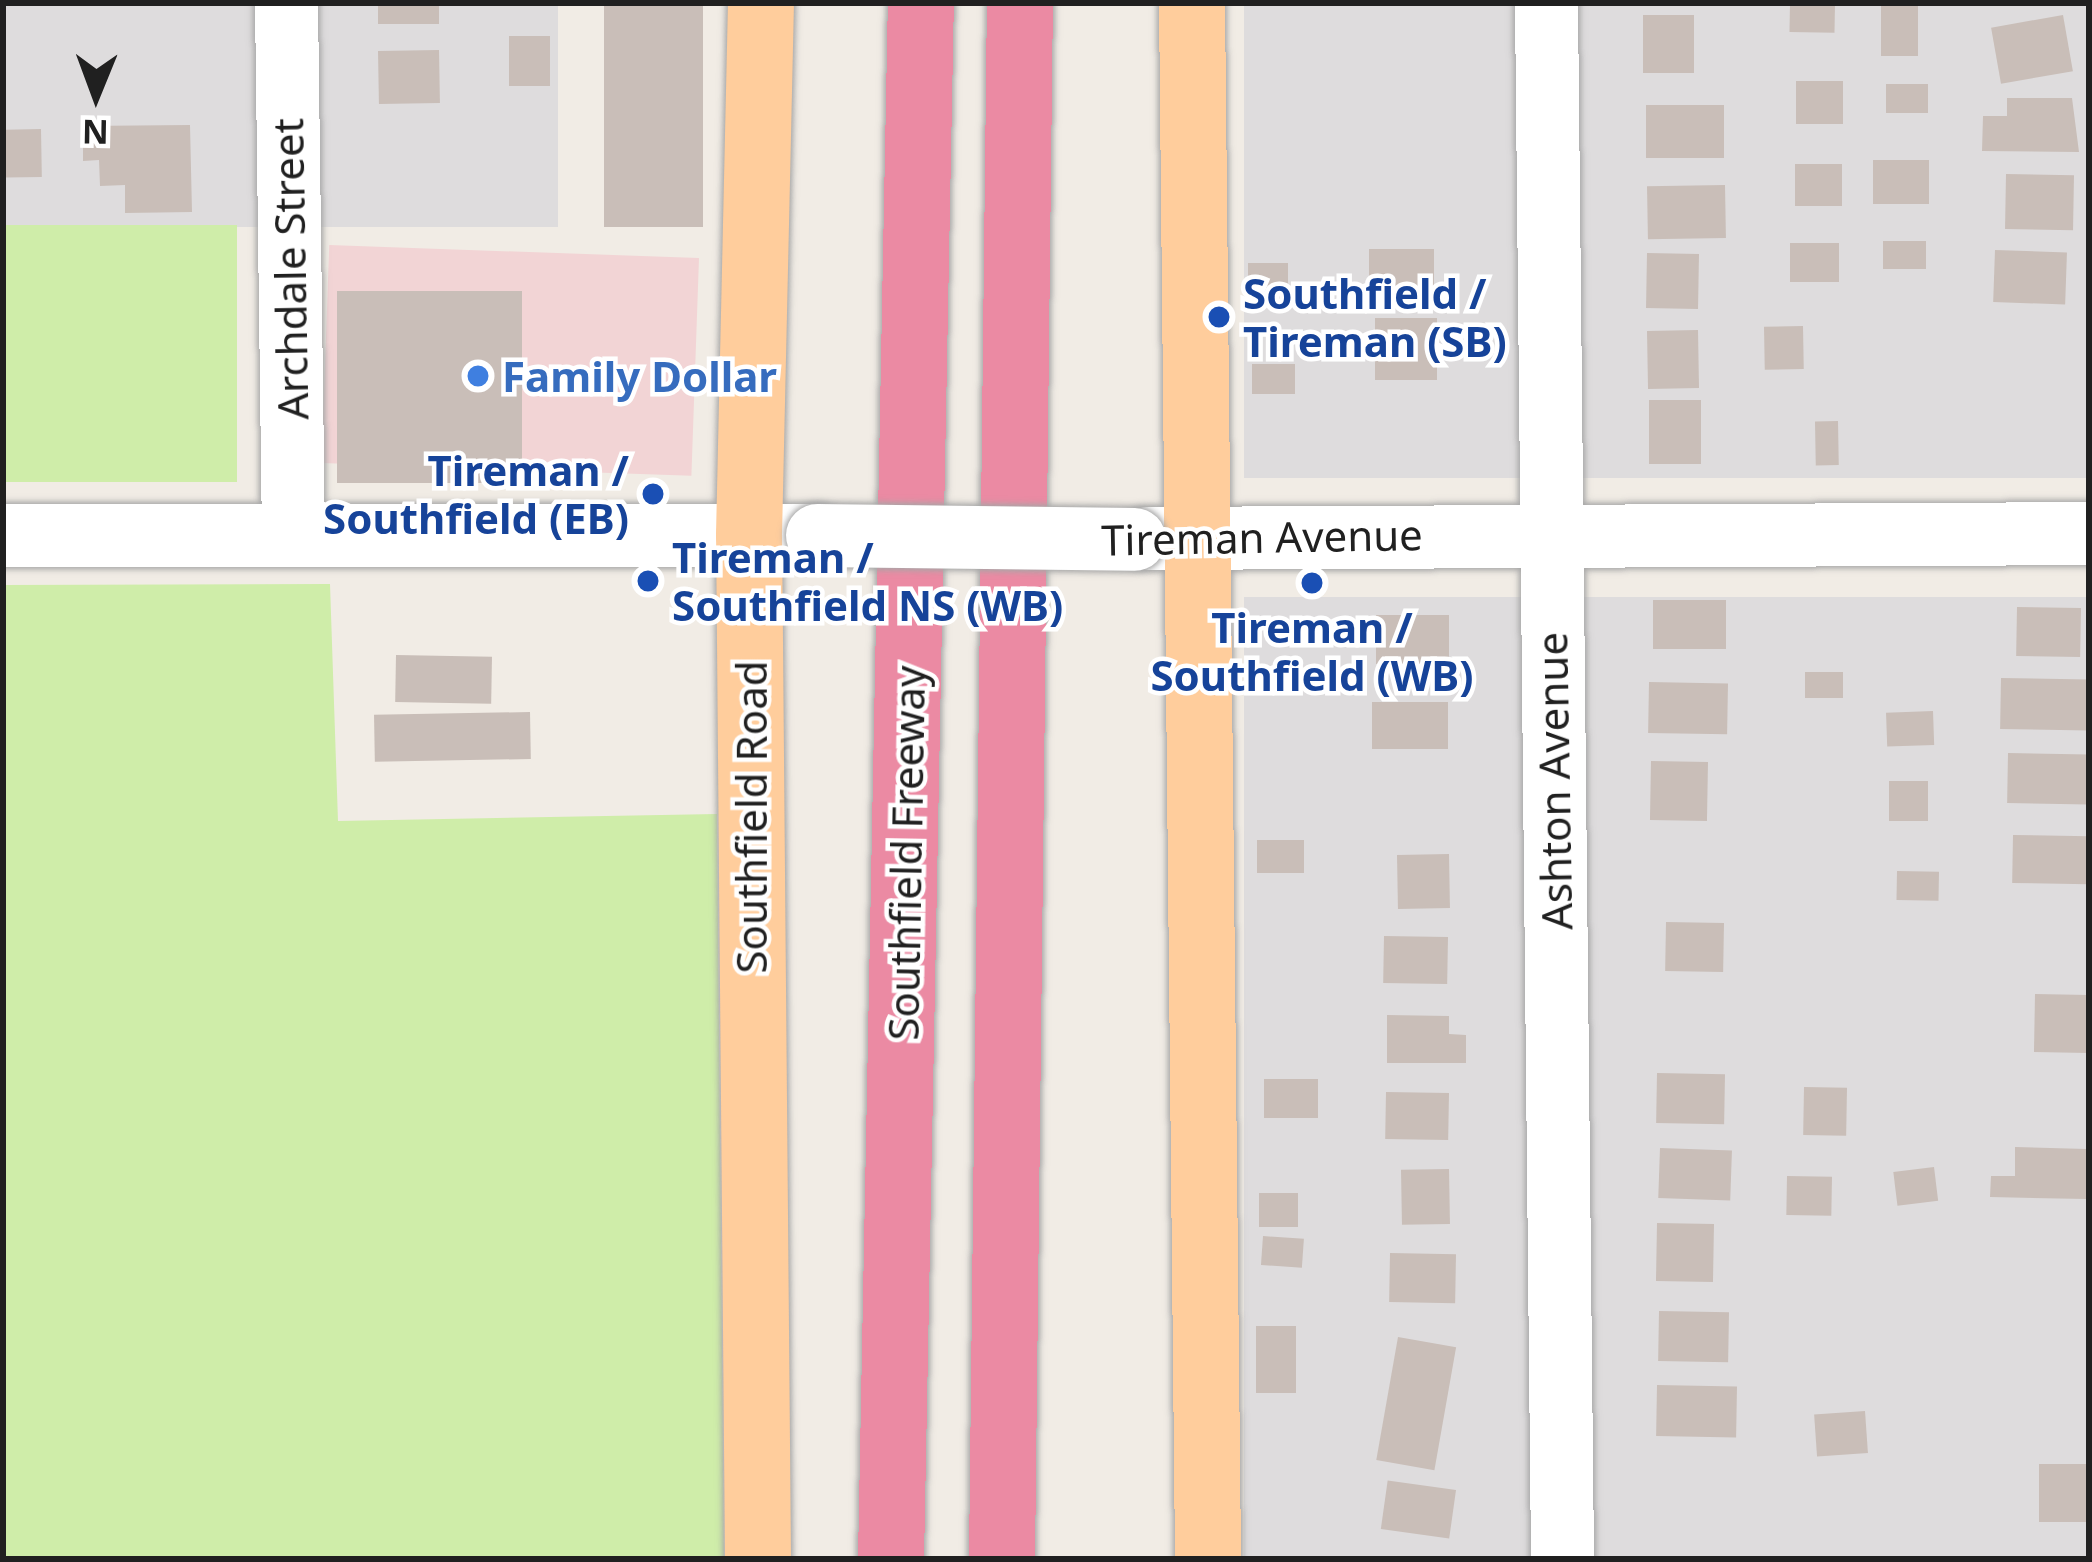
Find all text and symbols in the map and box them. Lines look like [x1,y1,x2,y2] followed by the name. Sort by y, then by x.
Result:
[36,36,156,156] north arrow
[82,110,109,155] text: N
[262,118,318,420] street label: Archdale Street
[1243,268,1507,366] place label: Southfield / Tireman (SB)
[1206,304,1232,330] marker: Southfield / Tireman (SB)
[502,351,777,401] place label: Family Dollar
[465,363,491,389] marker: Family Dollar
[323,445,629,544] place label: Tireman / Southfield (EB)
[640,481,666,507] marker: Tireman / Southfield (EB)
[1101,509,1423,565] street label: Tireman Avenue
[672,532,1063,630] place label: Tireman / Southfield NS (WB)
[635,568,661,594] marker: Tireman / Southfield NS (WB)
[1299,570,1325,596] marker: Tireman / Southfield (WB)
[1150,602,1474,700] place label: Tireman / Southfield (WB)
[1526,632,1582,930] street label: Ashton Avenue
[726,660,776,974] street label: Southfield Road
[878,665,934,1041] street label: Southfield Freeway

